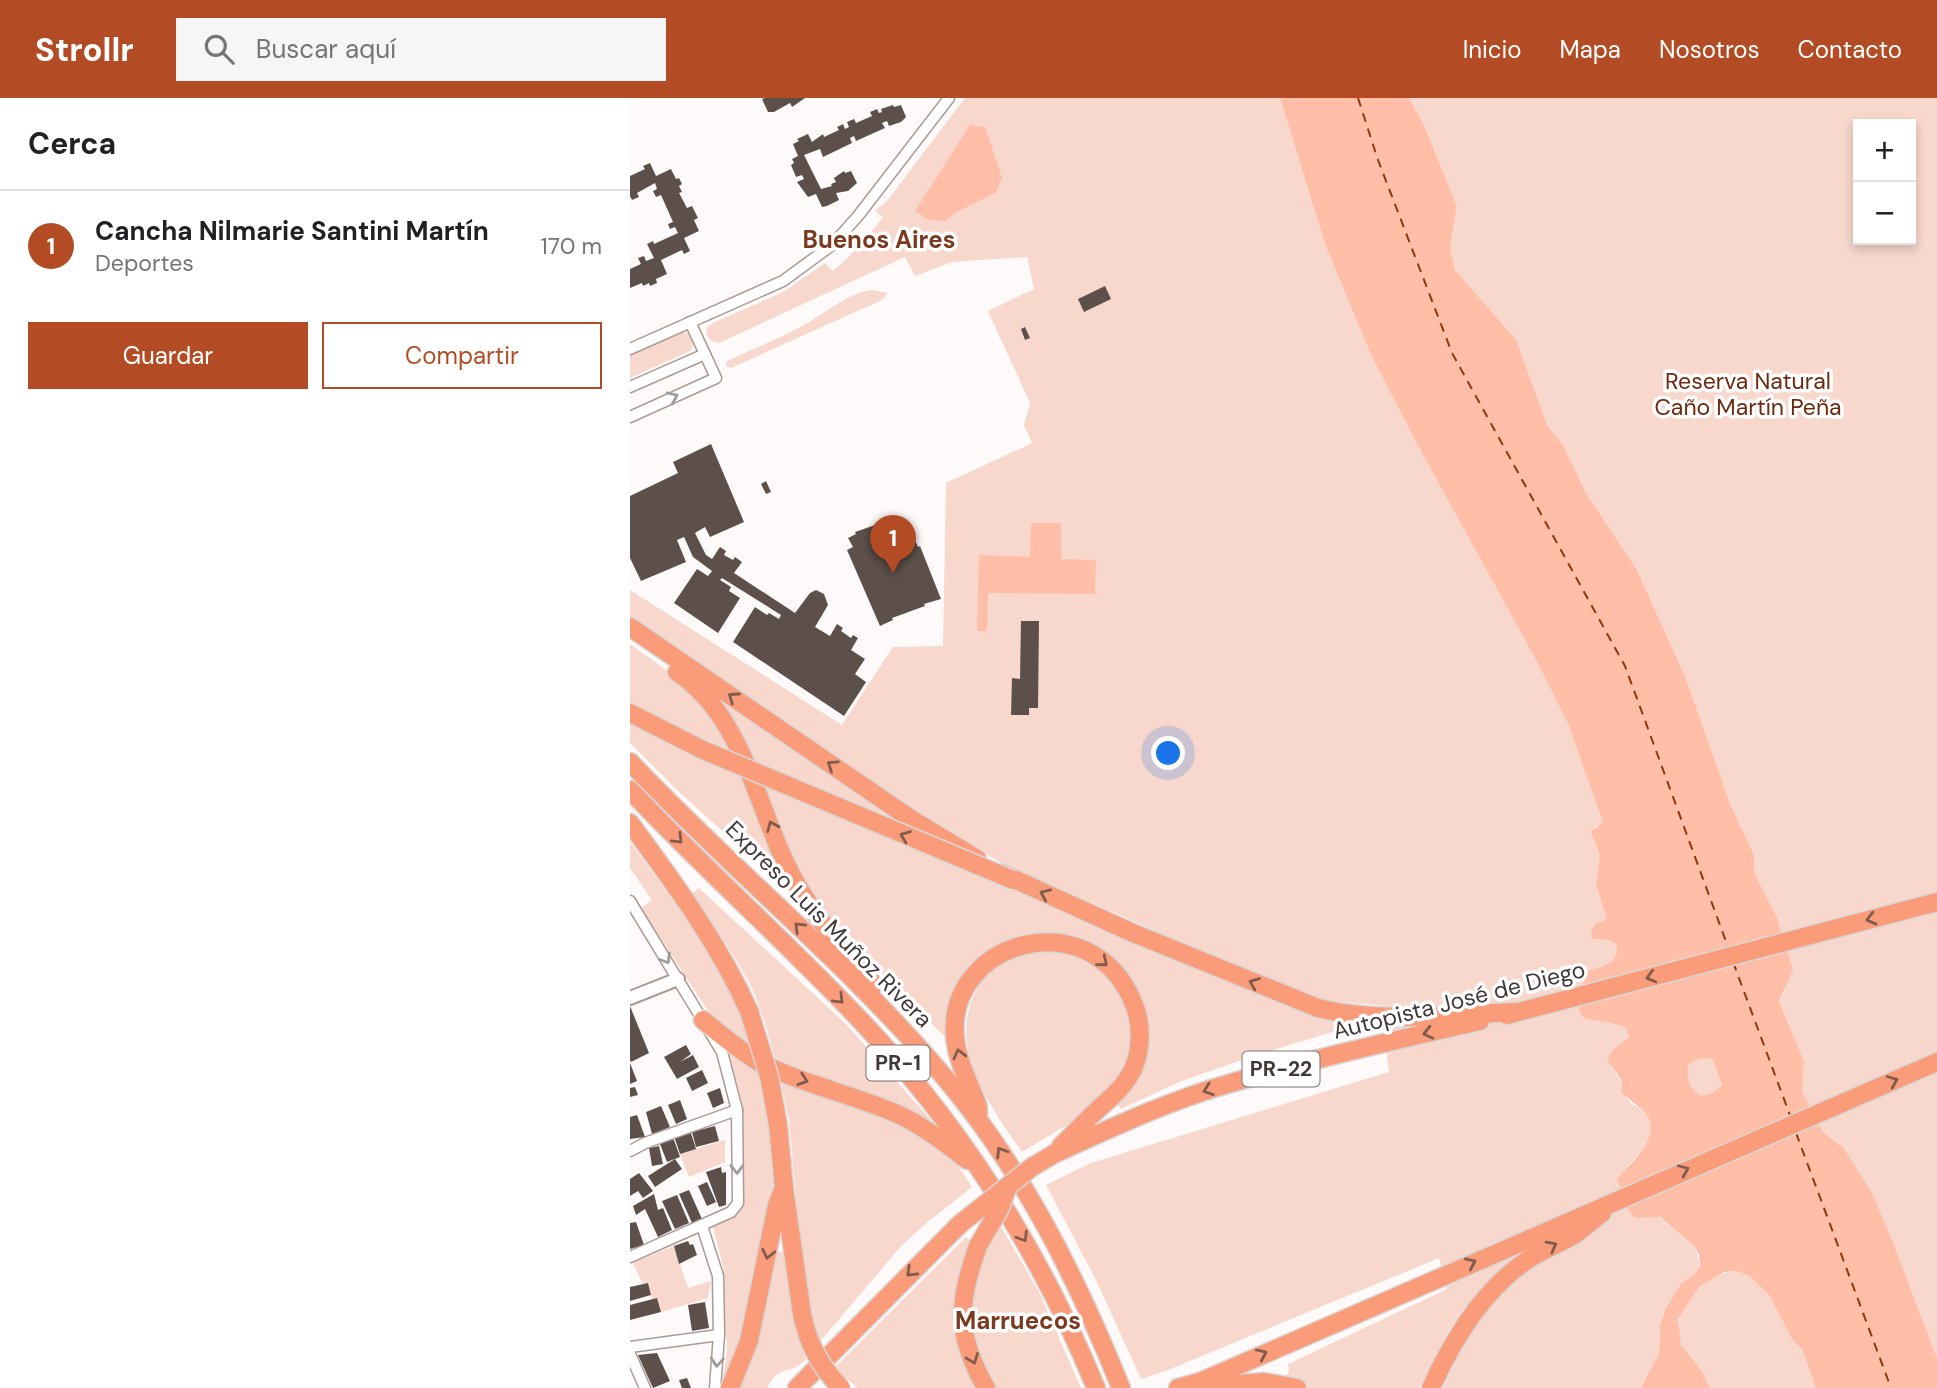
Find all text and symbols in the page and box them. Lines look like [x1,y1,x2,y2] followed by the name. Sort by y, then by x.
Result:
[176,18,666,81] search box
[35,28,134,71] text: Strollr
[200,30,238,68] icon: search
[256,32,396,66] text: Buscar aquí
[1463,34,1522,65] text: Inicio
[1560,34,1621,65] text: Mapa
[1659,34,1760,65] text: Nosotros
[1798,34,1902,65] text: Contacto
[1853,119,1916,245] map controls
[1853,119,1916,182] button: +
[28,124,116,163] text: Cerca
[1853,182,1916,245] button: −
[95,214,489,248] text: Cancha Nilmarie Santini Martín
[803,224,955,255] district label: Buenos Aires
[47,231,55,261] text: 1
[541,231,602,261] text: 170 m
[95,248,194,278] text: Deportes
[28,322,308,389] button: Guardar
[322,322,602,389] button: Compartir
[1654,366,1842,422] park label: Reserva Natural Caño Martín Peña
[666,391,678,405] one-way arrow
[870,515,916,573] pin: 1
[728,693,741,705] one-way arrow
[1151,736,1185,770] your location
[827,761,840,773] one-way arrow
[719,814,939,1034] street label: Expreso Luis Muñoz Rivera
[766,820,780,832] one-way arrow
[670,830,683,843] one-way arrow
[899,831,911,845] one-way arrow
[1039,888,1052,902] one-way arrow
[1865,911,1877,925] one-way arrow
[795,923,807,935] one-way arrow
[657,952,670,965] one-way arrow
[1095,954,1108,966] one-way arrow
[1330,954,1588,1046] street label: Autopista José de Diego
[1645,969,1657,983] one-way arrow
[1249,977,1261,991] one-way arrow
[831,991,844,1004] one-way arrow
[1422,1025,1434,1039] one-way arrow
[866,1046,930,1080] road number: PR-1
[953,1048,967,1060] one-way arrow
[1242,1052,1320,1086] road number: PR-22
[796,1072,809,1086] one-way arrow
[1886,1075,1898,1089] one-way arrow
[1203,1082,1215,1096] one-way arrow
[996,1147,1009,1160] one-way arrow
[730,1164,745,1175] one-way arrow
[1677,1165,1689,1179] one-way arrow
[1014,1229,1027,1242] one-way arrow
[1545,1241,1557,1254] one-way arrow
[761,1248,776,1260] one-way arrow
[1464,1257,1476,1271] one-way arrow
[907,1264,920,1277] one-way arrow
[955,1305,1081,1336] district label: Marruecos
[1255,1348,1268,1362] one-way arrow
[965,1352,979,1365] one-way arrow
[710,1356,725,1367] one-way arrow

